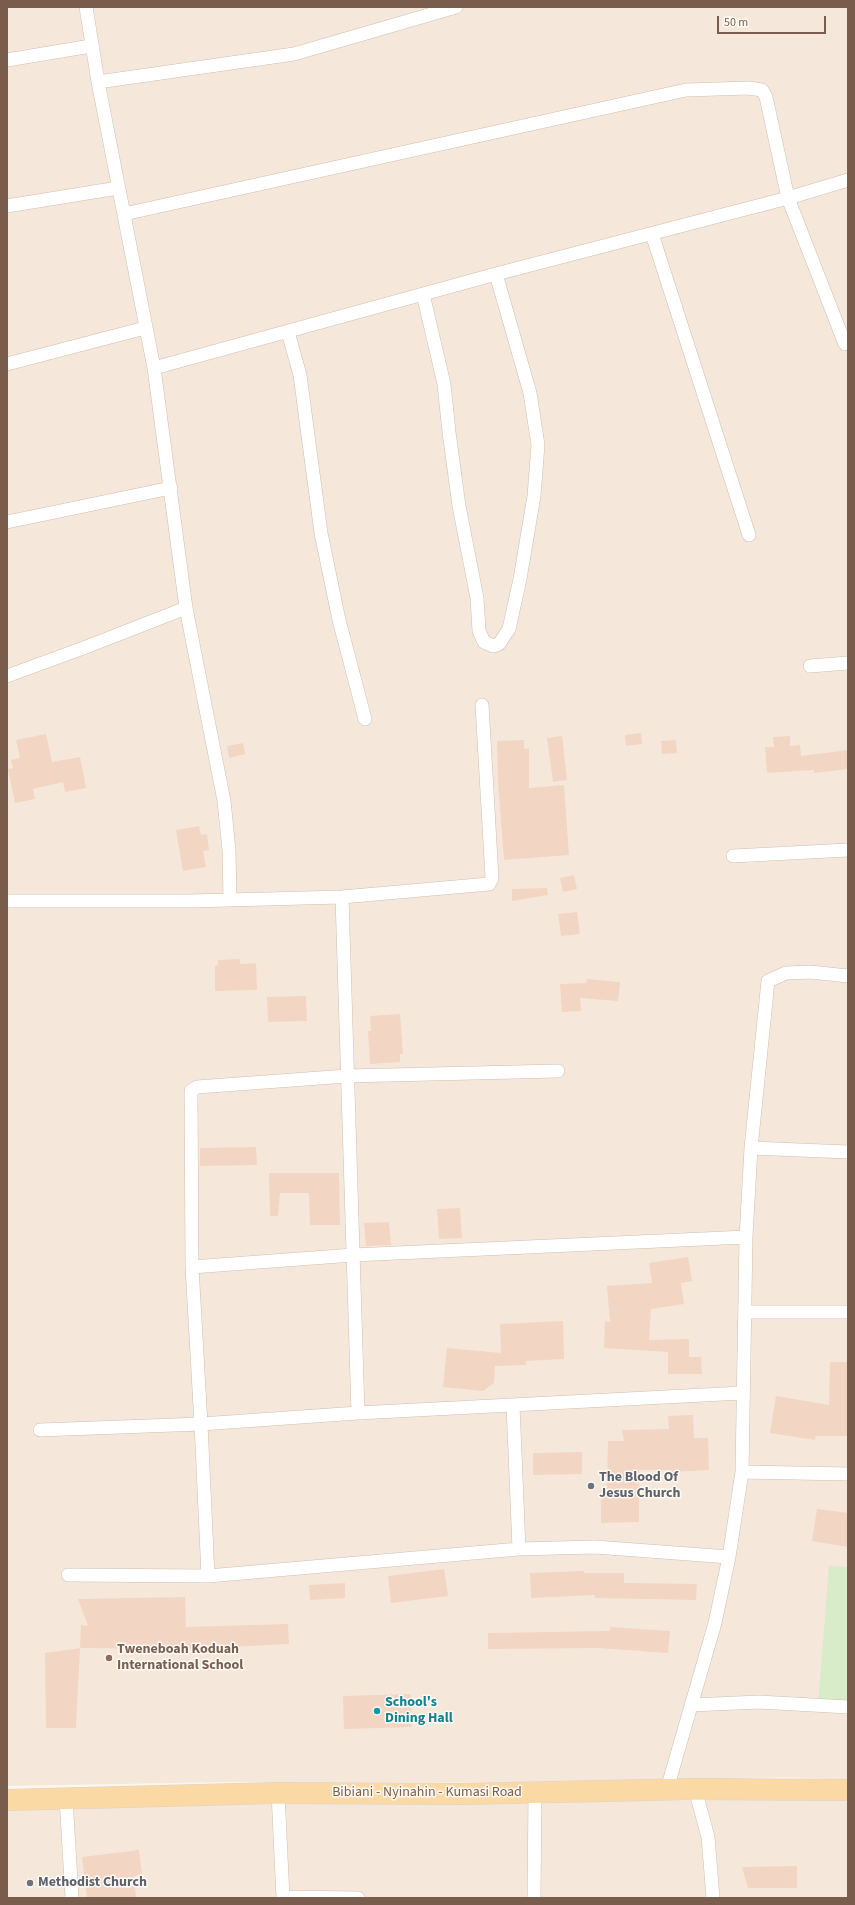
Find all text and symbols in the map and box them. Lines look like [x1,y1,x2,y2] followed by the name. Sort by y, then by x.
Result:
[719,8,828,34] scale bar
[724,14,748,31] text: 50 m
[599,1470,681,1502] place label: The Blood Of Jesus Church
[586,1481,596,1491] marker: The Blood Of Jesus Church
[117,1642,243,1674] place label: Tweneboah Koduah International School
[104,1653,114,1663] marker: Tweneboah Koduah International School
[385,1695,453,1728] place label: School's Dining Hall
[372,1706,382,1716] marker: School's Dining Hall
[332,1785,522,1801] street label: Bibiani - Nyinahin - Kumasi Road
[38,1875,147,1891] place label: Methodist Church
[25,1878,35,1888] marker: Methodist Church

